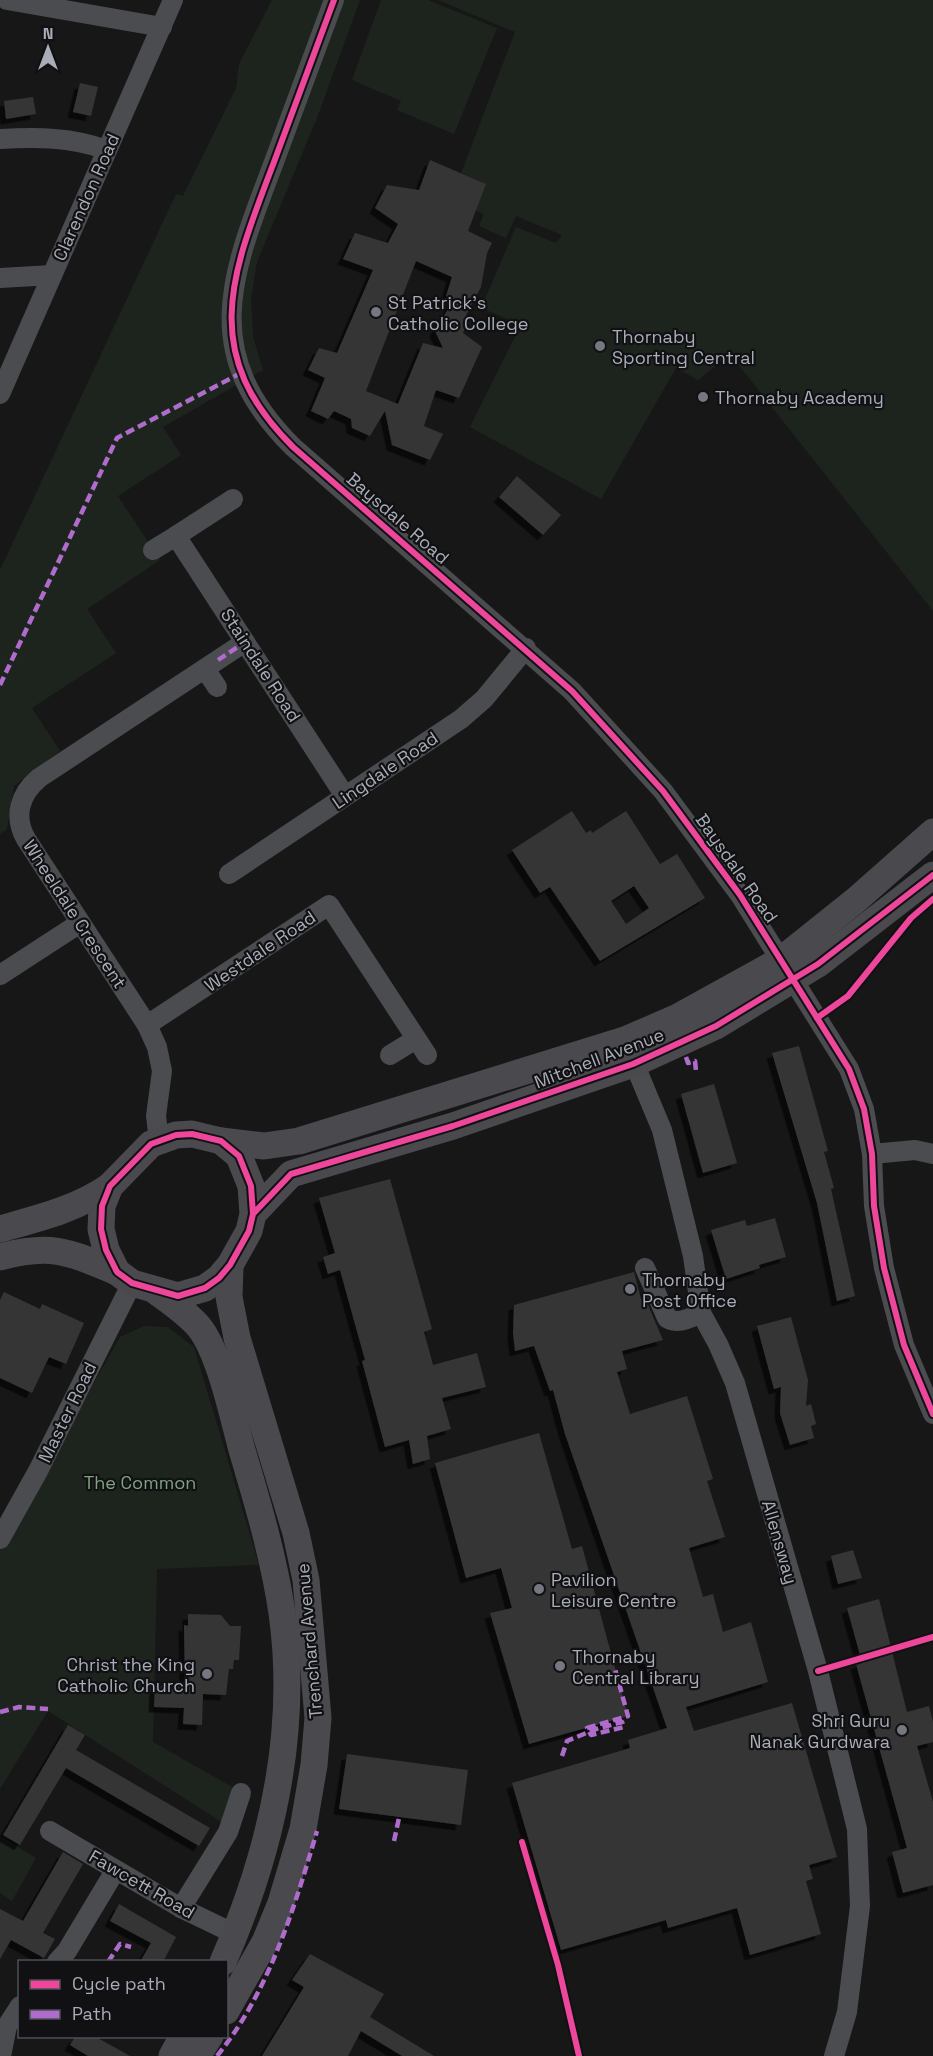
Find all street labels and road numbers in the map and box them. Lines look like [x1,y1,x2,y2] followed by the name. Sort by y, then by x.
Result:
[48,130,124,264] street label: Clarendon Road
[342,467,454,569] street label: Baysdale Road
[216,604,306,726] street label: Staindale Road
[328,726,442,814] street label: Lingdale Road
[691,809,783,927] street label: Baysdale Road
[18,835,132,993] street label: Wheeldale Crescent
[200,905,320,997] street label: Westdale Road
[531,1023,667,1093] street label: Mitchell Avenue
[33,1358,101,1466] street label: Master Road
[757,1497,803,1587] street label: Allensway
[291,1563,327,1719] street label: Trenchard Avenue
[85,1844,199,1924] street label: Fawcett Road

